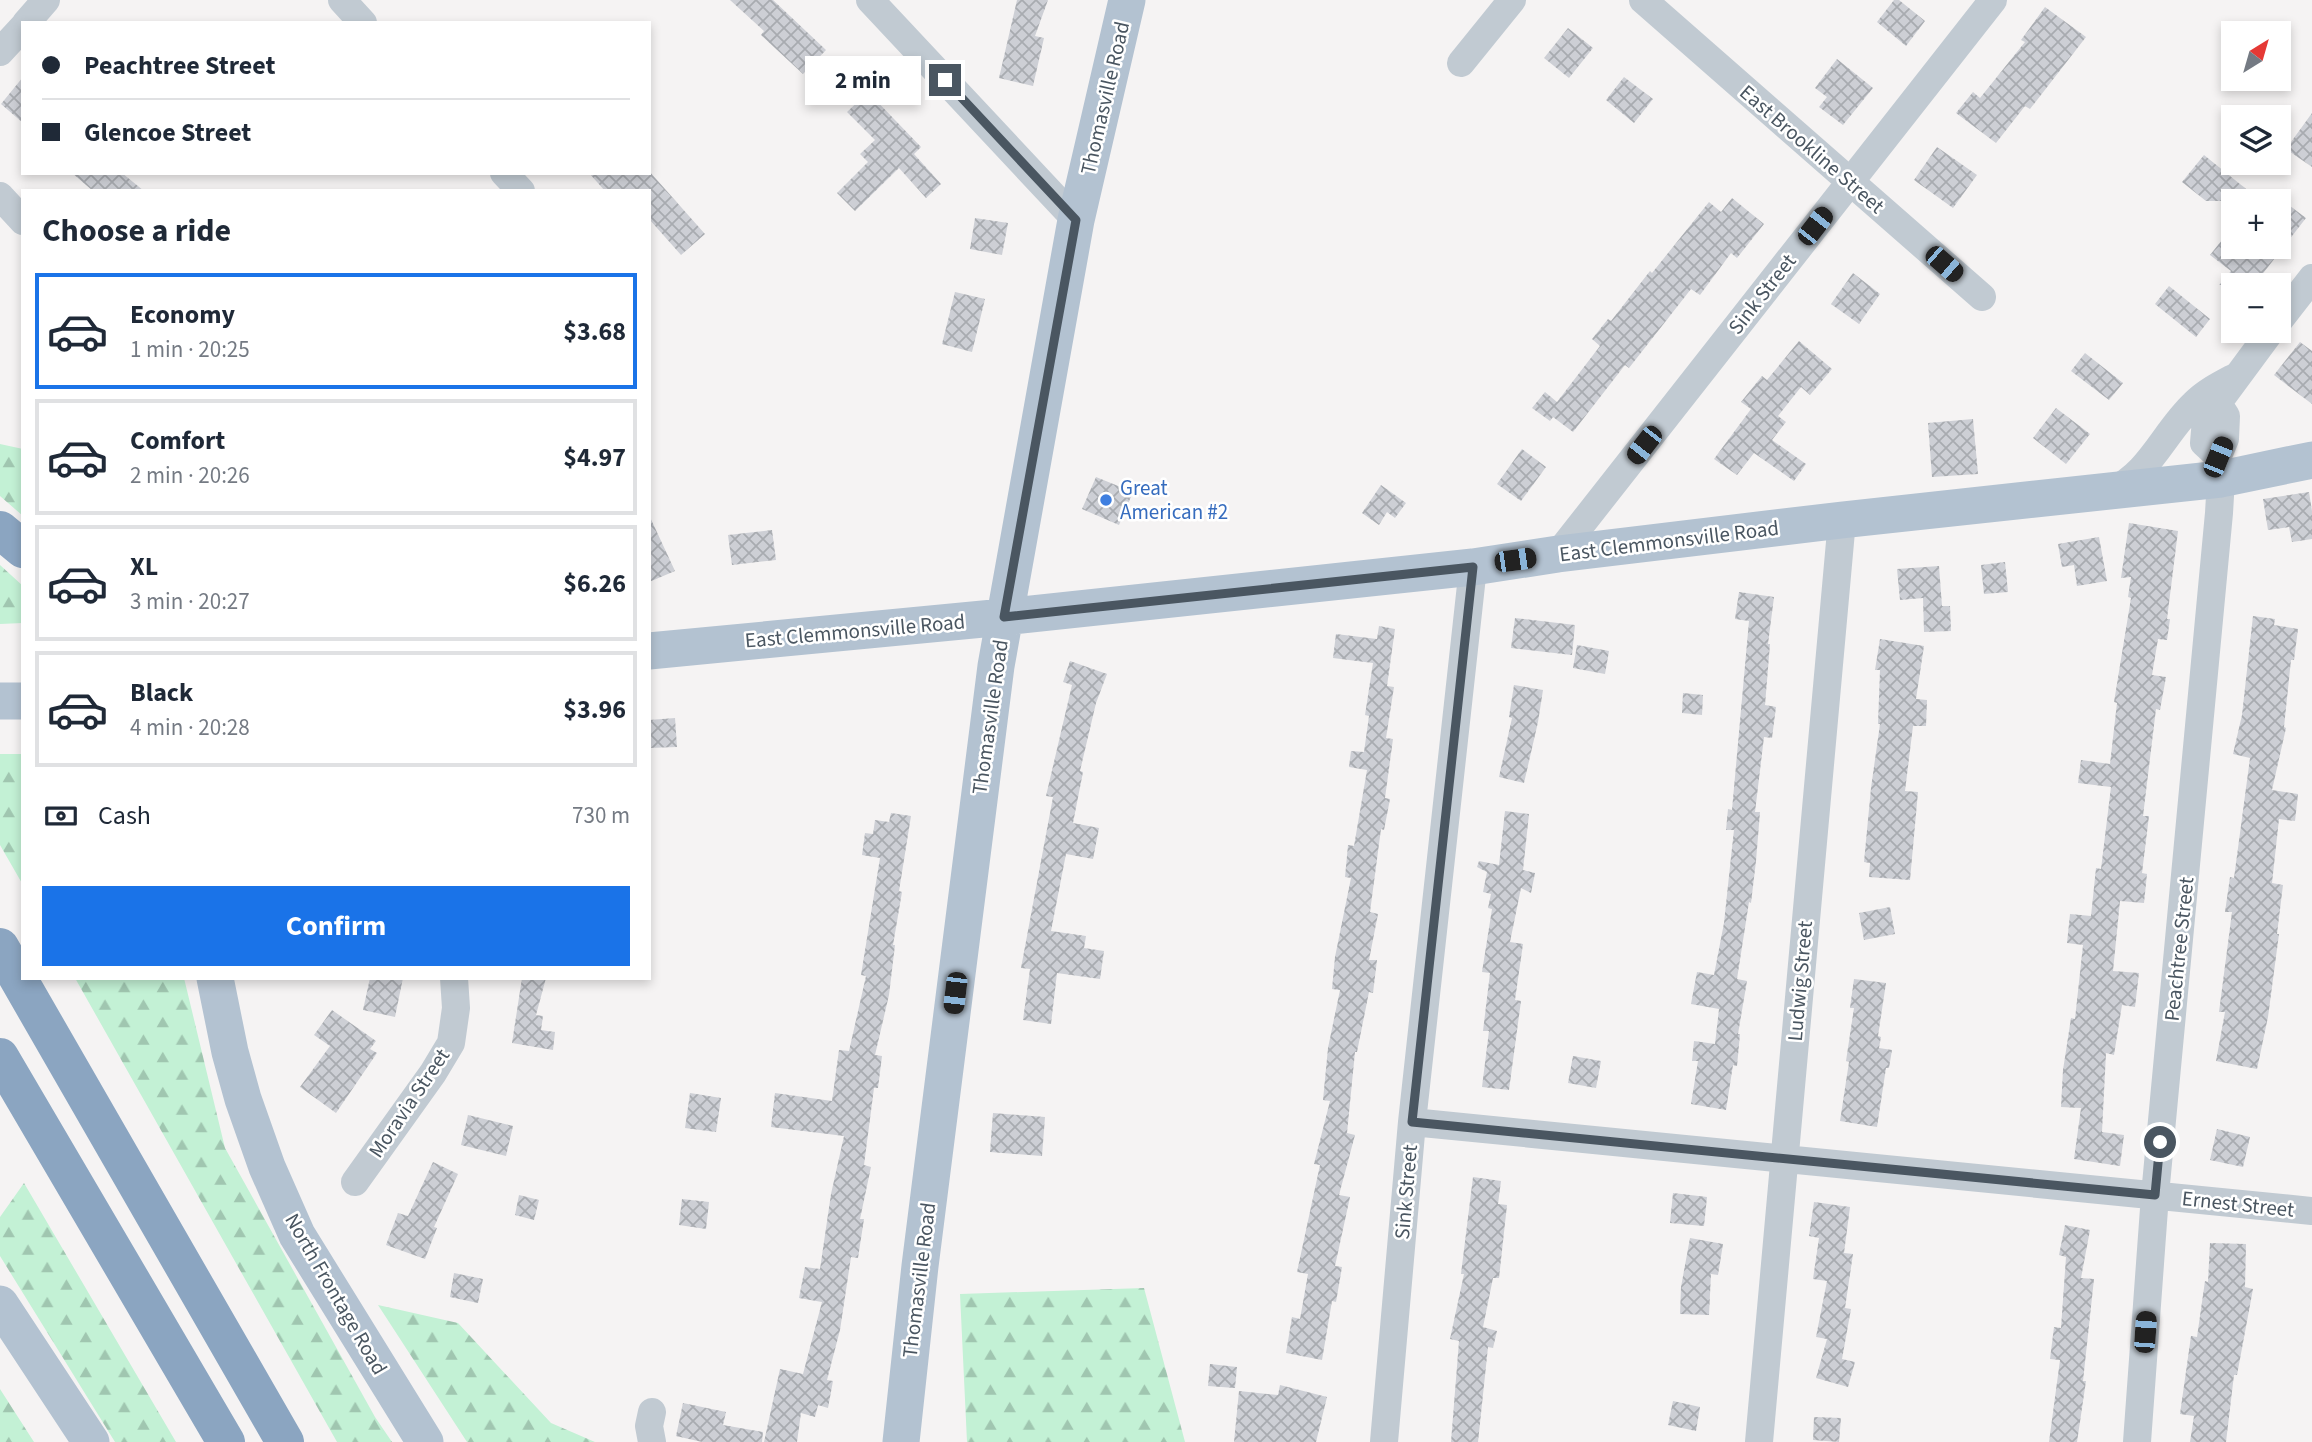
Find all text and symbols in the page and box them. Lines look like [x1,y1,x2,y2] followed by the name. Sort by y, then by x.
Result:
[1073,19,1137,177] street label: Thomasville Road
[2221,21,2291,91] north arrow
[2221,21,2291,343] map controls
[84,47,275,84] text: Peachtree Street
[805,56,920,104] callout: 2 min
[835,64,891,97] text: 2 min
[929,64,961,96] route end
[1733,78,1891,220] street label: East Brookline Street
[2221,105,2291,175] button: layers
[84,114,251,151] text: Glencoe Street
[2221,189,2291,259] button: +
[1794,203,1837,249] car
[42,208,231,254] text: Choose a ride
[1922,242,1967,286] car
[1721,247,1803,341] street label: Sink Street
[2221,273,2291,343] button: −
[130,296,235,333] text: Economy
[46,300,109,363] icon: car
[563,313,626,350] text: $3.68
[130,333,250,366] text: 1 min · 20:25
[130,422,225,459] text: Comfort
[1623,422,1666,468] car
[46,426,109,489] icon: car
[2201,434,2236,480] car
[563,439,626,476] text: $4.97
[130,459,250,492] text: 2 min · 20:26
[1120,473,1228,527] place label: Great American #2
[1098,492,1114,508] marker: Great American #2
[1558,513,1780,569] street label: East Clemmonsville Road
[1493,547,1538,573] car
[130,548,158,585] text: XL
[46,552,109,615] icon: car
[563,565,626,602] text: $6.26
[130,585,250,618] text: 3 min · 20:27
[744,606,966,656] street label: East Clemmonsville Road
[964,638,1016,796] street label: Thomasville Road
[130,674,193,711] text: Black
[46,678,109,741] icon: car
[563,691,626,728] text: $3.96
[130,711,250,744] text: 4 min · 20:28
[42,797,80,835] icon: cash
[98,797,151,834] text: Cash
[572,799,630,832] text: 730 m
[2157,875,2201,1023] street label: Peachtree Street
[42,886,630,966] button: Confirm
[1780,920,1820,1042] street label: Ludwig Street
[943,971,968,1015] car
[361,1042,457,1164] street label: Moravia Street
[2144,1126,2176,1158] route start
[1387,1143,1425,1241] street label: Sink Street
[2180,1183,2296,1225] street label: Ernest Street
[895,1201,943,1359] street label: Thomasville Road
[277,1208,395,1380] street label: North Frontage Road
[2134,1310,2157,1354] car

